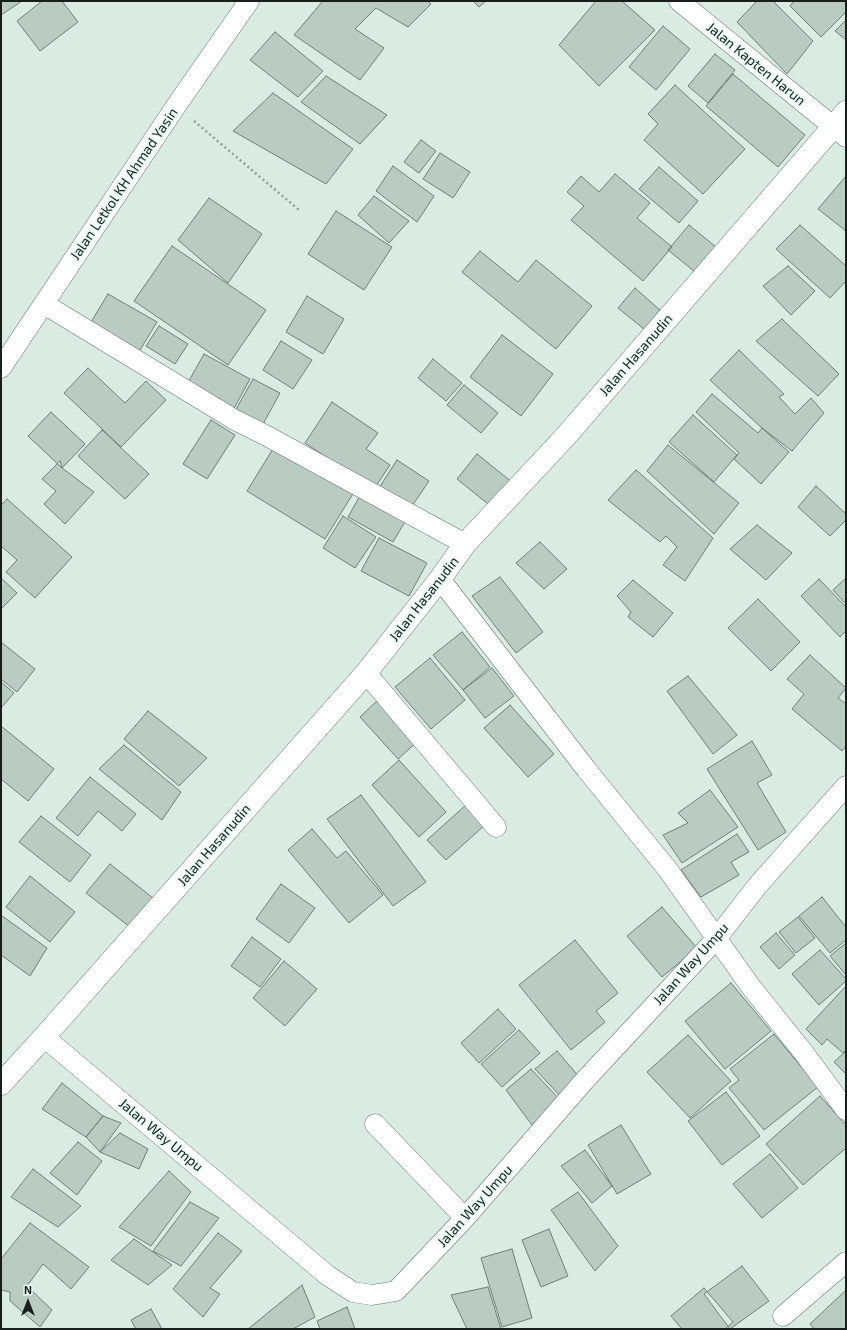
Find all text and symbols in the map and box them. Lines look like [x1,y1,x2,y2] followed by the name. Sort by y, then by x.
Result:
[703,19,809,109] street label: Jalan Kapten Harun
[67,105,181,263] street label: Jalan Letkol KH Ahmad Yasin
[596,311,676,399] street label: Jalan Hasanudin
[386,553,462,645] street label: Jalan Hasanudin
[174,801,254,889] street label: Jalan Hasanudin
[650,920,732,1008] street label: Jalan Way Umpu
[116,1095,206,1175] street label: Jalan Way Umpu
[434,1162,516,1250] street label: Jalan Way Umpu
[8,1282,48,1322] north arrow
[24,1283,32,1296] text: N

